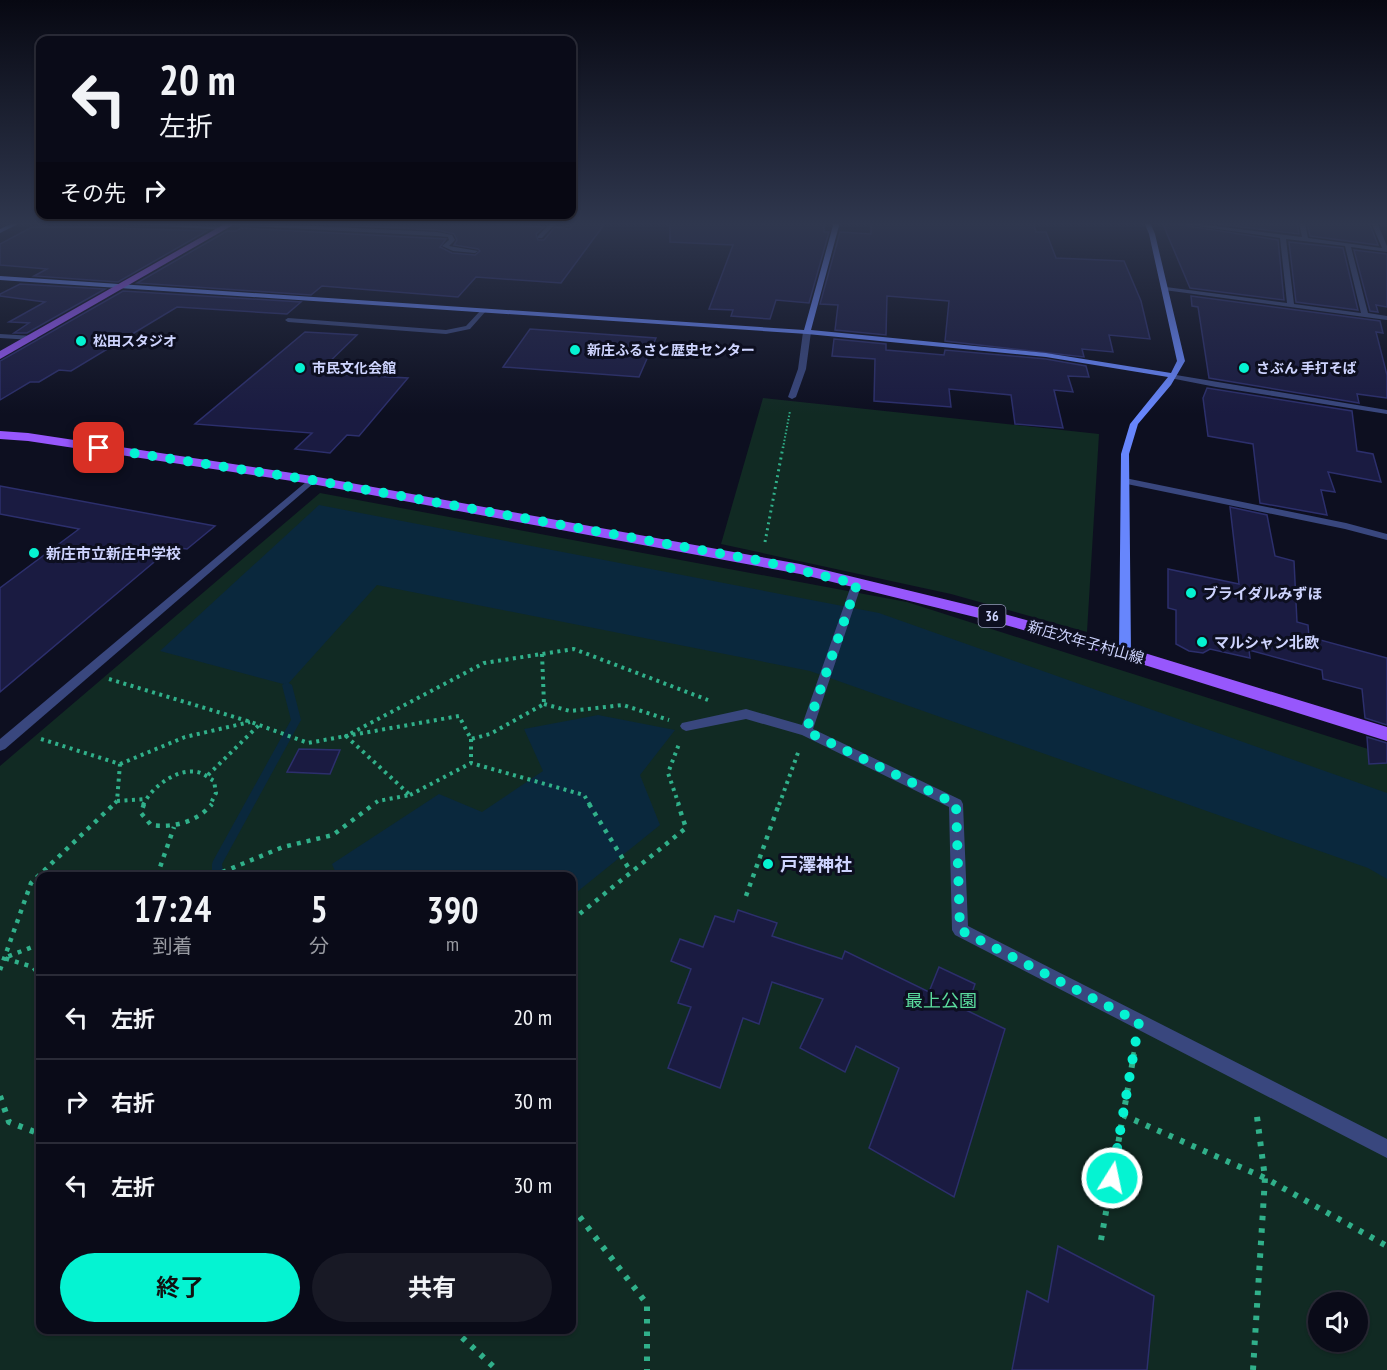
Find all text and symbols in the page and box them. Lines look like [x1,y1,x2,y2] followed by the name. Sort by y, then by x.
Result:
[159,52,236,107] text: 20 m
[60,60,138,138] icon: left
[159,109,213,143] text: 左折
[138,174,171,207] icon: right
[60,179,126,207] text: その先
[93,332,177,350] place label: 松田スタジオ
[74,334,88,348] marker: 松田スタジオ
[587,341,755,359] place label: 新庄ふるさと歴史センター
[568,343,582,357] marker: 新庄ふるさと歴史センター
[312,359,396,377] place label: 市民文化会館
[1256,359,1357,377] place label: さぶん 手打そば
[293,361,307,375] marker: 市民文化会館
[1237,361,1251,375] marker: さぶん 手打そば
[73,422,124,473] pin
[82,431,115,464] icon: arrive
[46,544,181,563] place label: 新庄市立新庄中学校
[27,546,41,560] marker: 新庄市立新庄中学校
[1203,584,1322,603] place label: ブライダルみずほ
[1184,586,1198,600] marker: ブライダルみずほ
[978,605,1006,627] road number: 36
[1026,616,1146,668] street label: 新庄次年子村山線
[1214,633,1319,652] place label: マルシャン北欧
[1195,635,1209,649] marker: マルシャン北欧
[780,853,852,876] place label: 戸澤神社
[761,857,775,871] marker: 戸澤神社
[134,885,212,932] text: 17:24
[311,885,328,932] text: 5
[427,886,478,933] text: 390
[446,931,459,957] text: m
[153,933,193,959] text: 到着
[309,933,329,959] text: 分
[905,989,977,1012] park label: 最上公園
[60,1001,93,1034] icon: left
[513,1003,552,1031] text: 20 m
[111,1005,155,1033] text: 左折
[60,1085,93,1118] icon: right
[513,1087,552,1115] text: 30 m
[111,1089,155,1117] text: 右折
[1080,1146,1144,1210] position arrow
[60,1169,93,1202] icon: left
[513,1171,552,1199] text: 30 m
[111,1173,155,1201] text: 左折
[60,1253,300,1322] button: 終了
[312,1253,552,1322] button: 共有
[1308,1292,1368,1352] map controls
[1308,1292,1368,1352] button: sound

